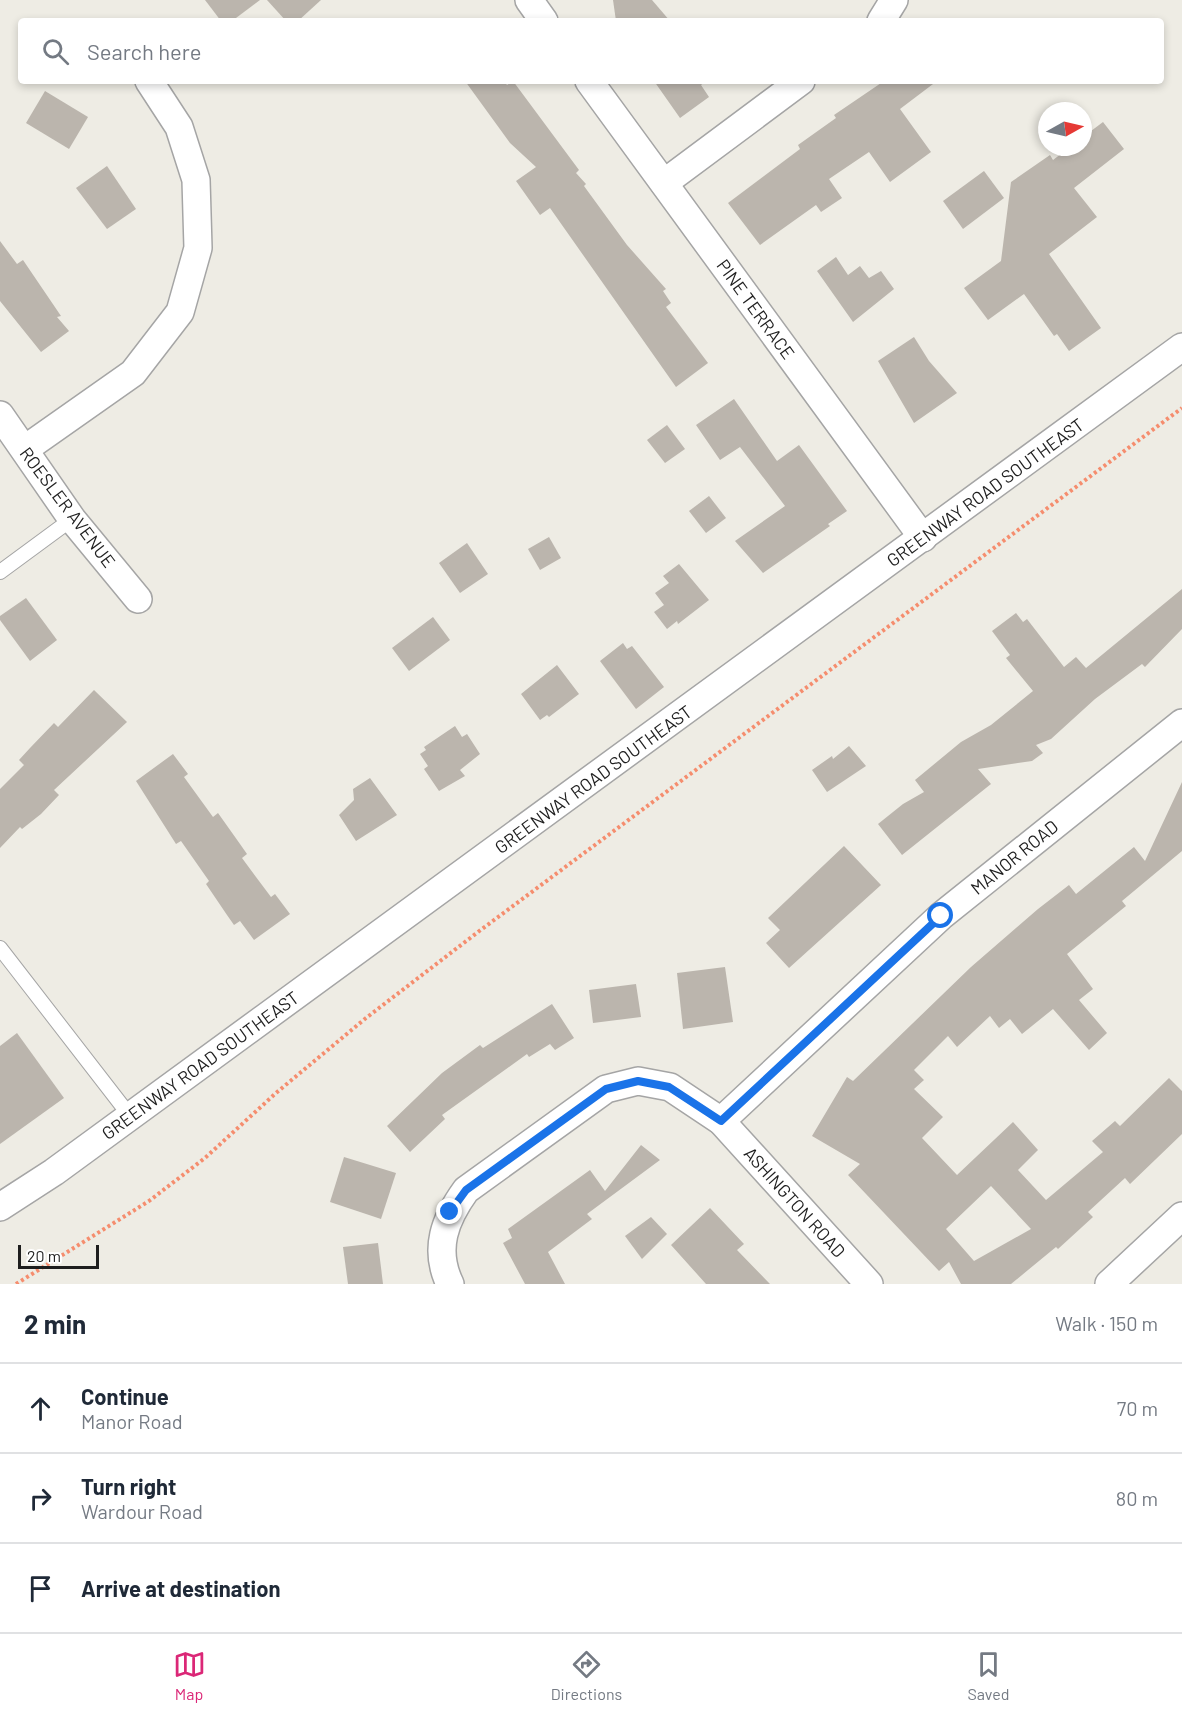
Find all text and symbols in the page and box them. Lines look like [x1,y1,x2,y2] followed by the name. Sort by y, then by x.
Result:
[18,18,1164,84] search box
[39,35,72,68] icon: search
[87,38,201,64] text: Search here
[1038,102,1092,156] north arrow
[712,255,800,363] street label: PINE TERRACE
[882,413,1088,571] street label: GREENWAY ROAD SOUTHEAST
[15,442,121,572] street label: ROESLER AVENUE
[490,700,696,858] street label: GREENWAY ROAD SOUTHEAST
[966,815,1062,899] street label: MANOR ROAD
[927,902,953,928] route start
[97,986,303,1144] street label: GREENWAY ROAD SOUTHEAST
[740,1142,850,1262] street label: ASHINGTON ROAD
[436,1198,462,1224] route end
[18,1242,99,1270] scale bar
[27,1246,61,1265] text: 20 m
[24,1308,86,1339] text: 2 min
[1055,1311,1158,1335] text: Walk · 150 m
[81,1383,169,1409] text: Continue
[24,1392,57,1425] icon: ahead
[1117,1396,1158,1420] text: 70 m
[81,1409,183,1433] text: Manor Road
[81,1473,176,1499] text: Turn right
[24,1482,57,1515] icon: right
[1116,1486,1158,1510] text: 80 m
[81,1499,203,1523] text: Wardour Road
[24,1572,57,1605] icon: arrive
[81,1575,280,1601] text: Arrive at destination
[173,1648,206,1703] tab: Map
[551,1648,622,1703] tab: Directions
[967,1648,1009,1703] tab: Saved

